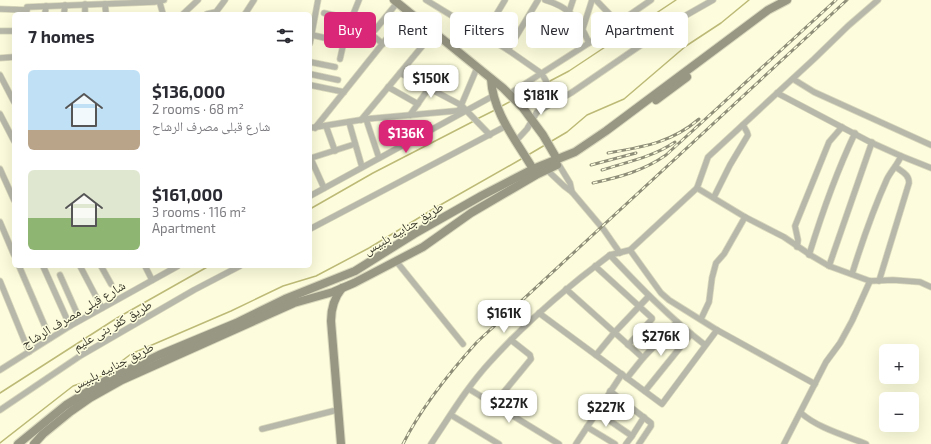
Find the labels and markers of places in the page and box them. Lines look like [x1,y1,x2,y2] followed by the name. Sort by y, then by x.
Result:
[403,65,459,99] pin: $150K
[513,82,569,116] pin: $181K
[378,120,434,154] pin: $136K
[476,300,532,334] pin: $161K
[633,323,689,357] pin: $276K
[481,390,537,424] pin: $227K
[578,394,634,428] pin: $227K

